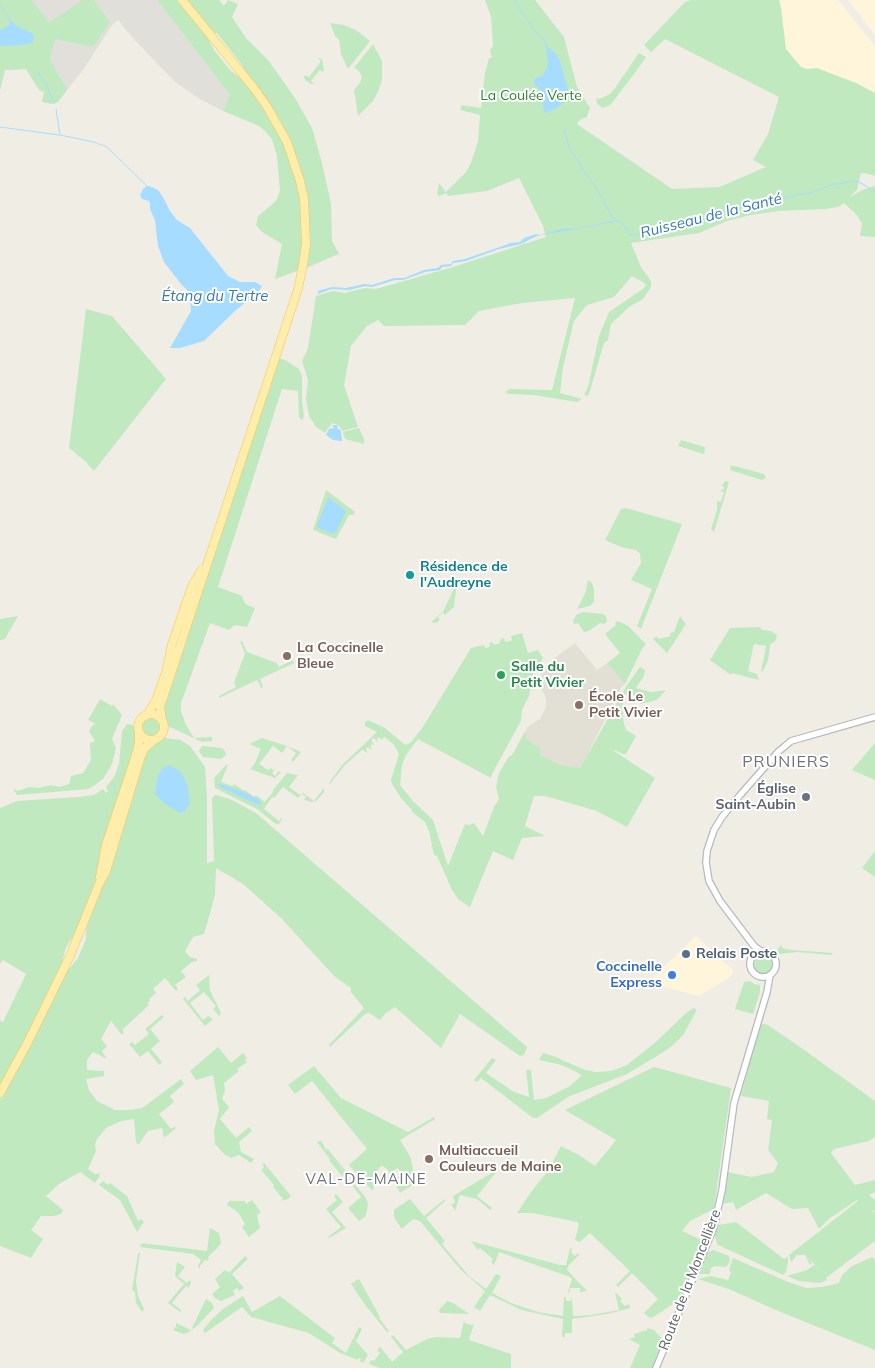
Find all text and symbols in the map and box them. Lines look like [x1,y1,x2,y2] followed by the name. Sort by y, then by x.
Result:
[480,88,582,104] park label: La Coulée Verte
[638,190,784,242] water label: Ruisseau de la Santé
[162,287,268,305] water label: Étang du Tertre
[420,559,508,592] place label: Résidence de l'Audreyne
[404,569,416,581] marker: Résidence de l'Audreyne
[297,640,383,672] place label: La Coccinelle Bleue
[281,650,293,662] marker: La Coccinelle Bleue
[511,659,584,692] place label: Salle du Petit Vivier
[495,669,507,681] marker: Salle du Petit Vivier
[589,689,662,722] place label: École Le Petit Vivier
[573,699,585,711] marker: École Le Petit Vivier
[741,752,831,772] district label: PRUNIERS
[715,781,796,814] place label: Église Saint-Aubin
[800,791,812,803] marker: Église Saint-Aubin
[696,946,777,962] place label: Relais Poste
[680,948,692,960] marker: Relais Poste
[596,959,662,992] place label: Coccinelle Express
[666,969,678,981] marker: Coccinelle Express
[439,1143,561,1176] place label: Multiaccueil Couleurs de Maine
[423,1153,435,1165] marker: Multiaccueil Couleurs de Maine
[304,1170,428,1188] district label: VAL-DE-MAINE
[655,1207,725,1353] street label: Route de la Moncellière

